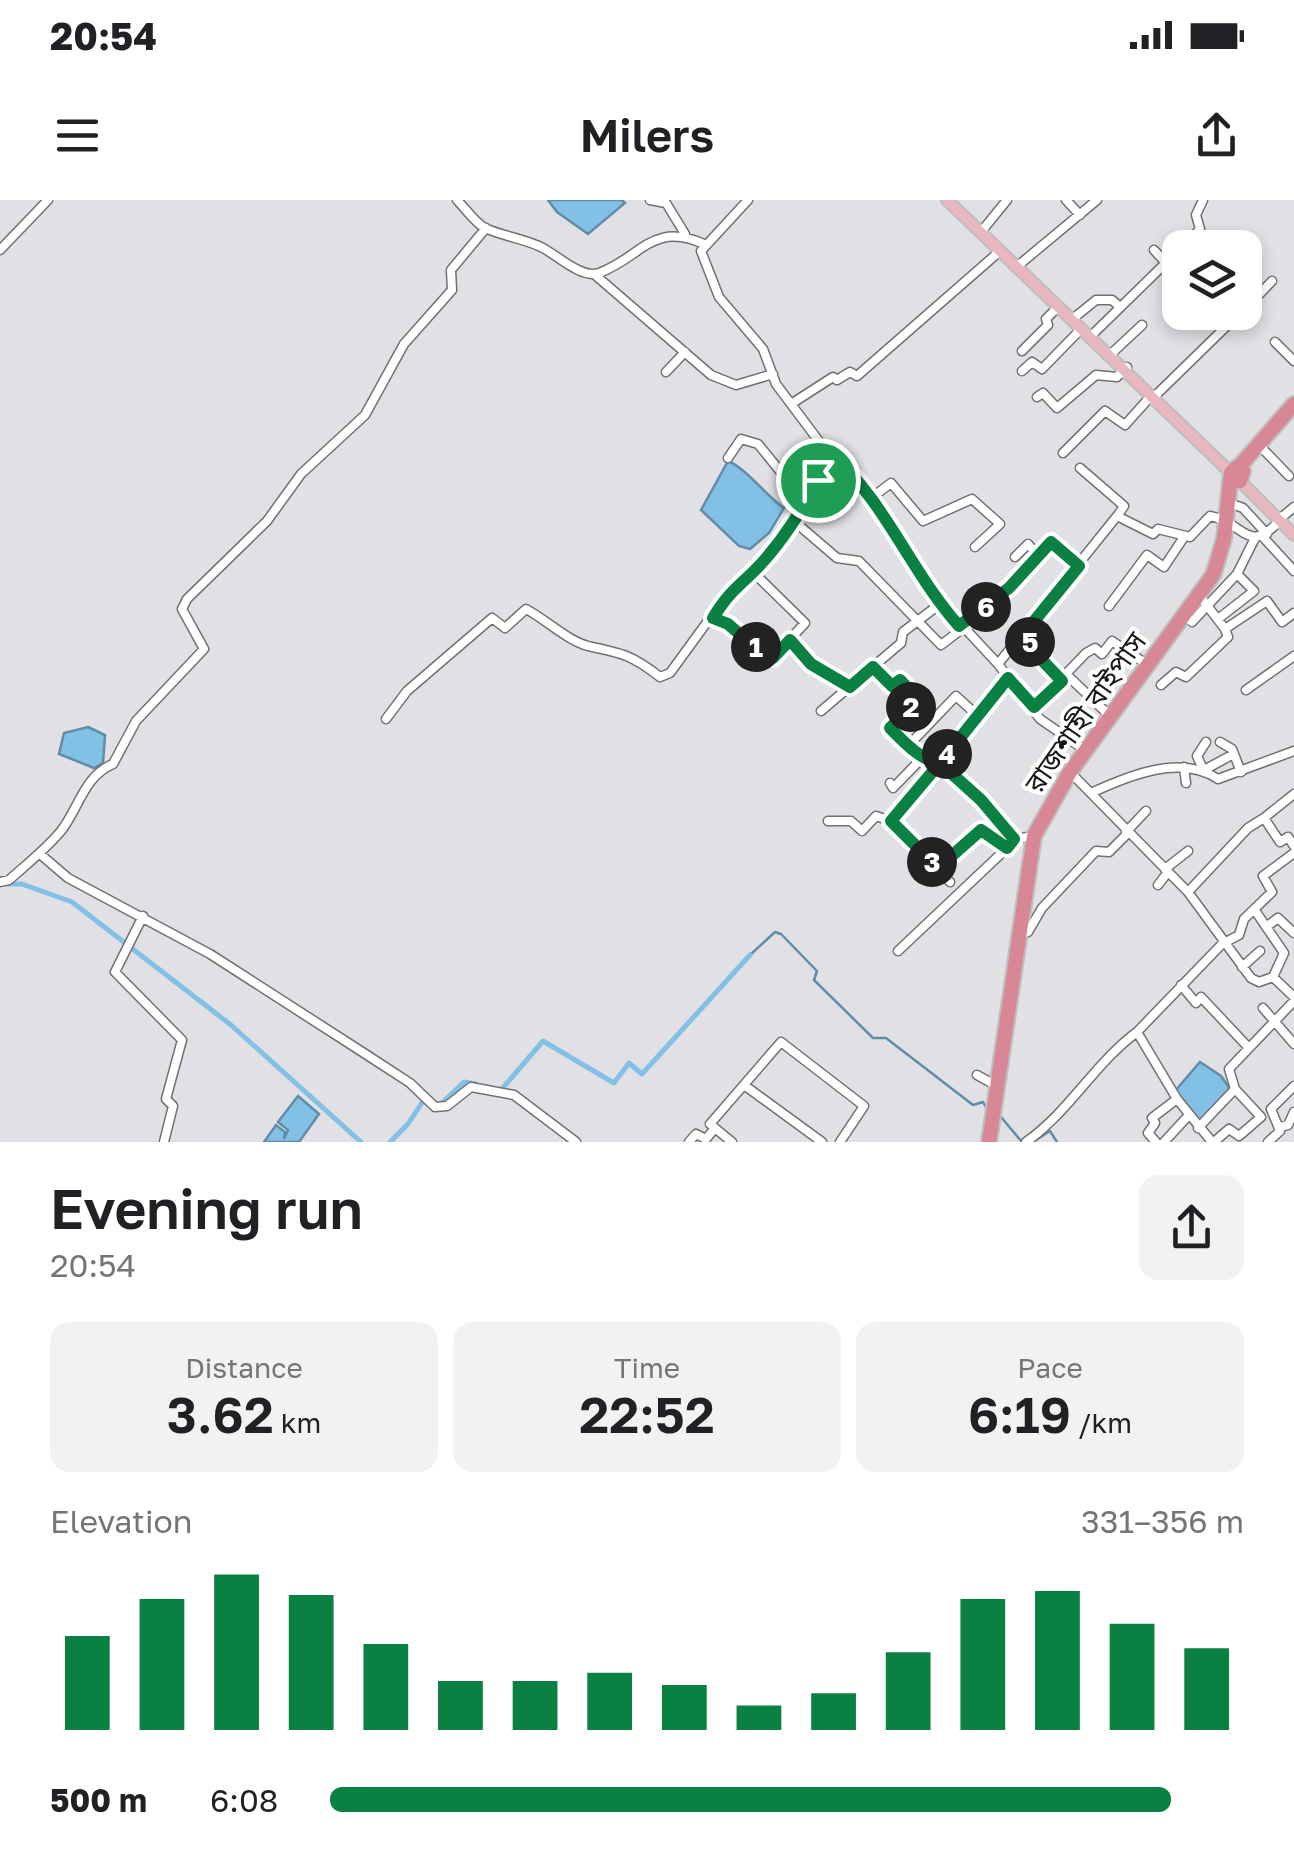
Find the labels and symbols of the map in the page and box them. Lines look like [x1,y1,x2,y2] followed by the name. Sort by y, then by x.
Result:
[776,438,861,523] pin
[961,582,1011,632] pin: 6
[1005,617,1055,667] pin: 5
[731,622,781,672] pin: 1
[1017,625,1153,799] street label: রাজশাহী বাইপাস
[886,682,936,732] pin: 2
[922,729,972,779] pin: 4
[907,837,957,887] pin: 3

